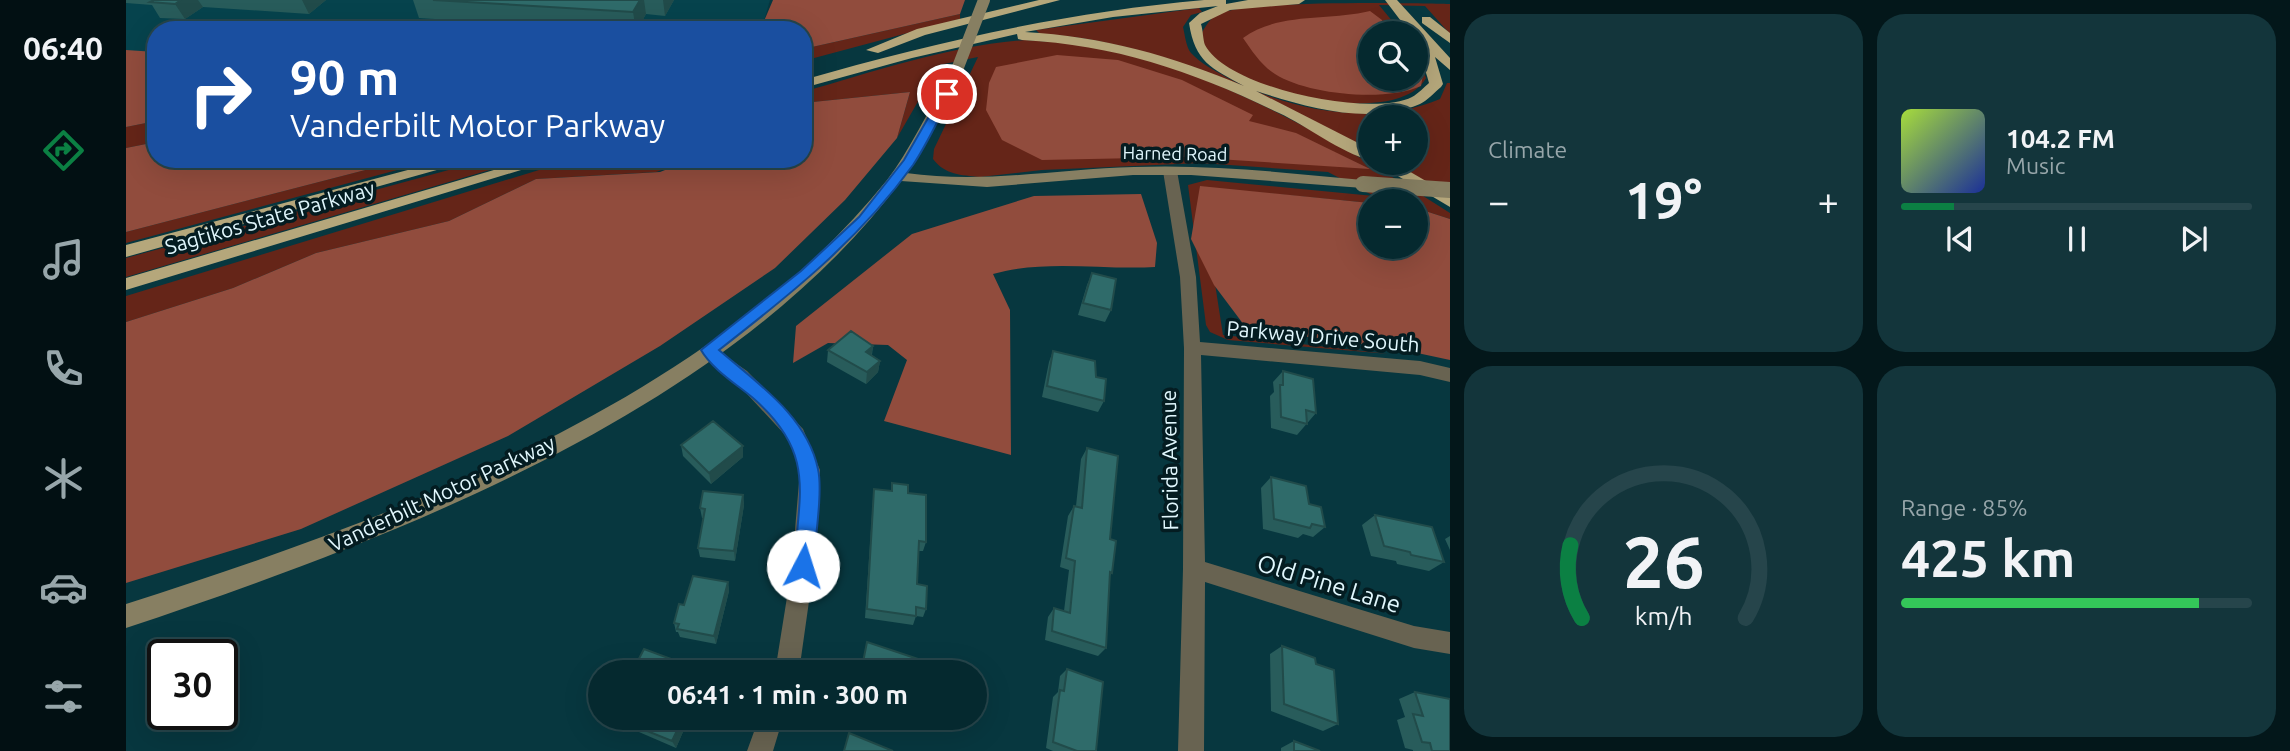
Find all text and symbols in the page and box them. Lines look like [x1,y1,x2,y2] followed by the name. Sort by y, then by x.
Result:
[1358,21,1428,259] map controls
[1358,21,1428,91] button: search
[23,30,103,66] text: 06:40
[175,49,266,140] icon: right
[290,49,399,104] text: 90 m
[917,64,977,124] pin
[928,75,966,113] icon: arrive
[1358,105,1428,175] button: +
[290,107,665,143] text: Vanderbilt Motor Parkway
[2006,124,2115,153] text: 104.2 FM
[39,126,88,175] icon: directions
[1488,137,1567,162] text: Climate
[1122,142,1228,164] street label: Harned Road
[2006,153,2065,178] text: Music
[1625,171,1702,229] text: 19°
[162,176,377,259] street label: Sagtikos State Parkway
[1488,180,1509,222] text: −
[1818,180,1839,222] text: +
[1358,189,1428,259] button: −
[1941,220,1979,258] icon: previous
[2058,220,2096,258] icon: pause
[2175,220,2213,258] icon: next
[39,235,88,284] icon: music
[1226,316,1421,356] street label: Parkway Drive South
[39,344,88,393] icon: phone
[1156,390,1182,530] street label: Florida Avenue
[325,430,558,556] street label: Vanderbilt Motor Parkway
[39,454,88,503] icon: climate
[1901,495,2028,520] text: Range · 85%
[1622,520,1705,602] text: 26
[766,529,840,603] position arrow
[1901,529,2075,587] text: 425 km
[1254,549,1404,618] street label: Old Pine Lane
[39,563,88,612] icon: car
[1635,601,1692,629] text: km/h
[147,639,238,730] speed limit sign: 30
[39,672,88,721] icon: filters
[667,680,908,709] text: 06:41 · 1 min · 300 m

